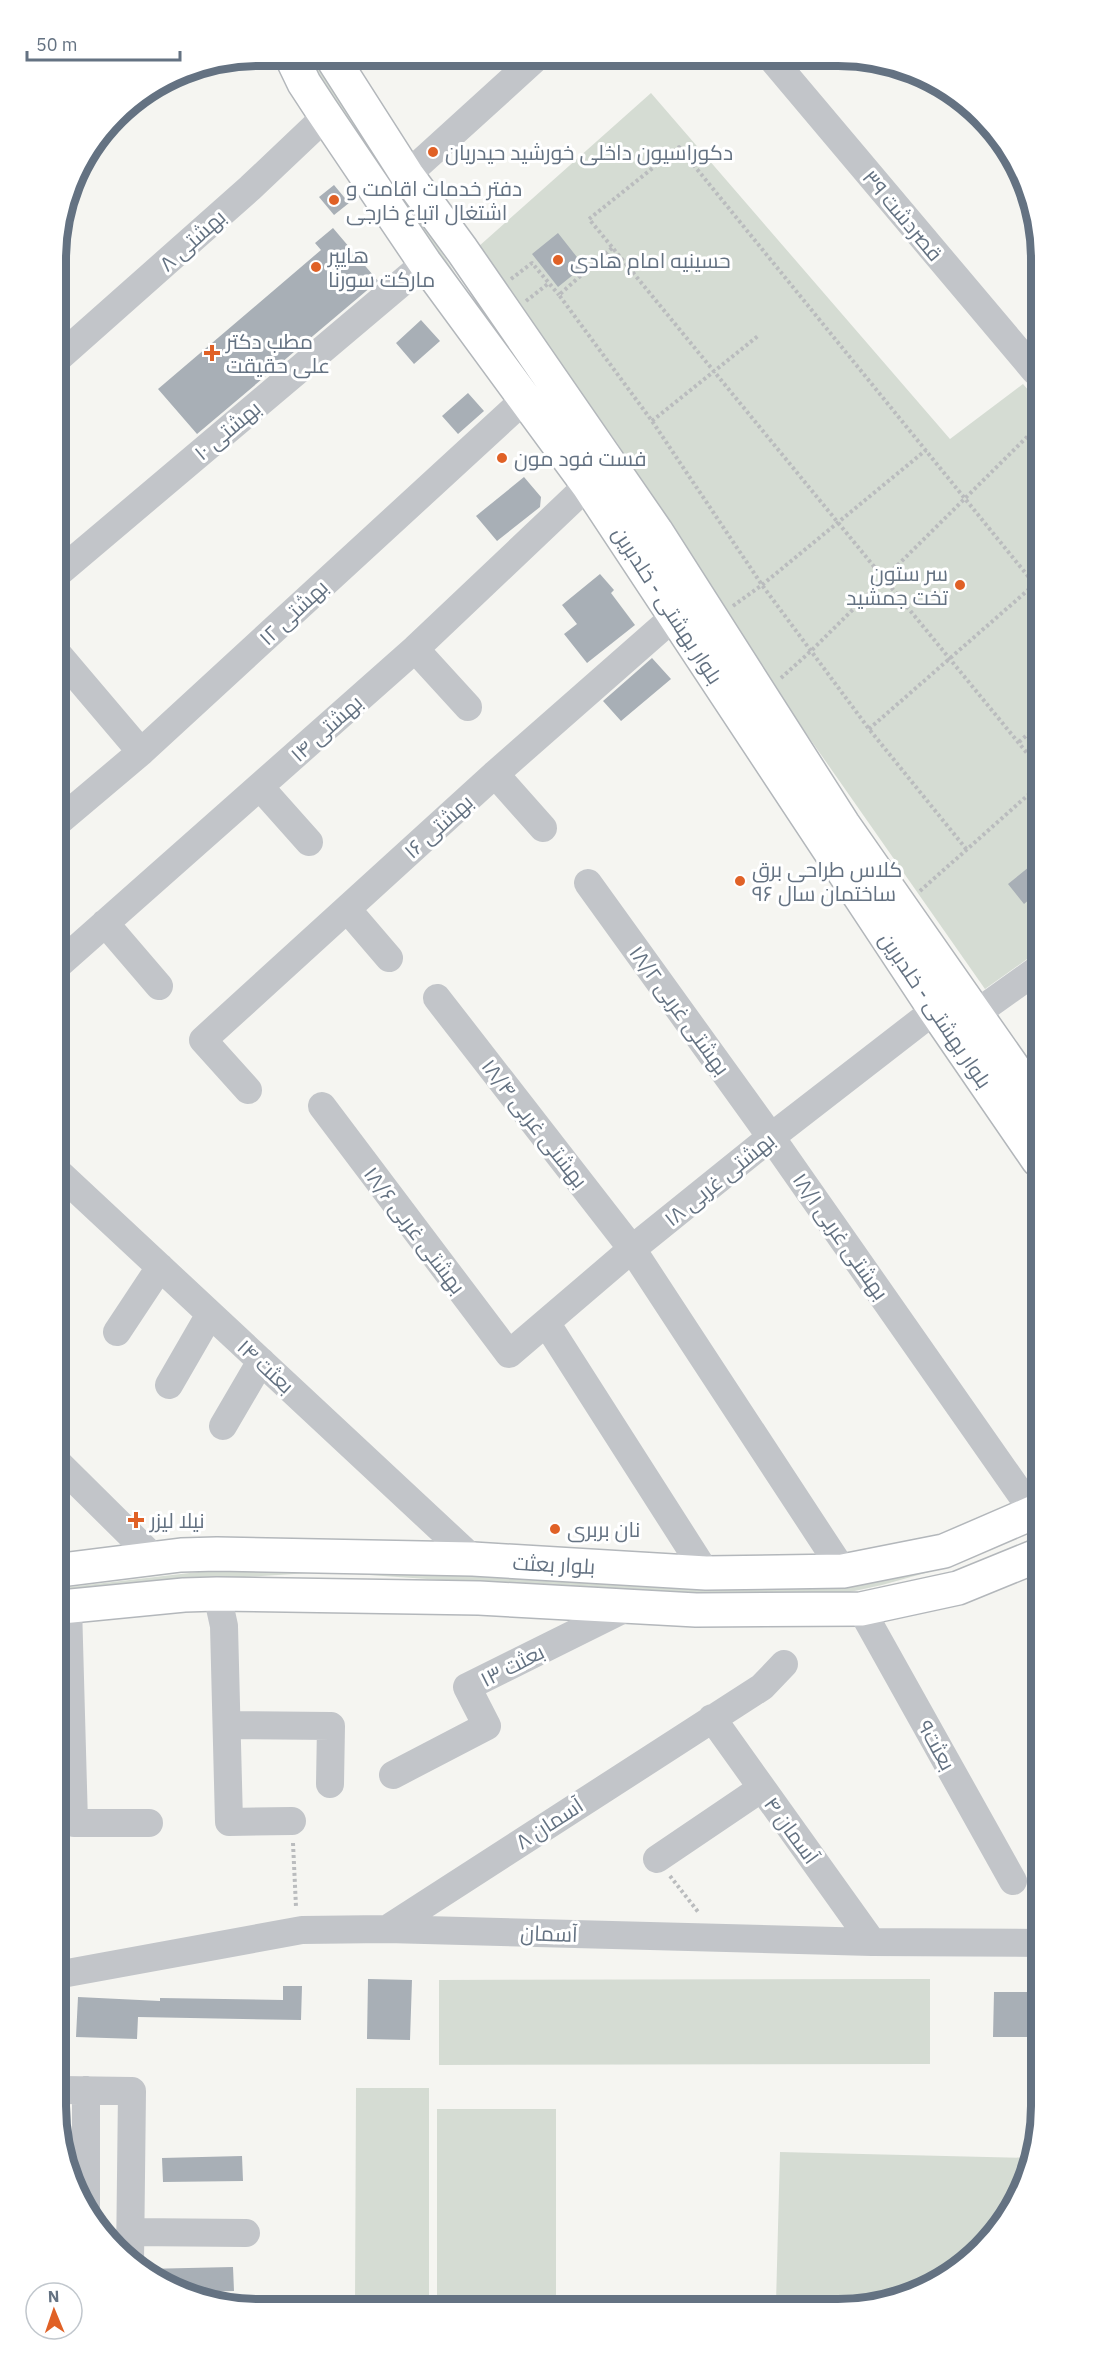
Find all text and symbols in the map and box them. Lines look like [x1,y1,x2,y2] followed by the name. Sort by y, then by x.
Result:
[27,24,180,62] scale bar
[36,33,78,56] text: 50 m
[445,138,733,166] place label: دکوراسیون داخلی خورشید حیدریان
[426,145,440,159] marker: دکوراسیون داخلی خورشید حیدریان
[857,163,949,267] street label: قصردشت ۳۹
[346,174,522,227] place label: دفتر خدمات اقامت و اشتغال اتباع خارجی
[327,193,341,207] marker: دفتر خدمات اقامت و اشتغال اتباع خارجی
[153,203,231,277] street label: ۸ بهشتی
[327,241,435,293] place label: هایپر مارکت سورنا
[570,246,731,275] place label: حسینیه امام هادی
[551,253,565,267] marker: حسینیه امام هادی
[309,260,323,274] marker: هایپر مارکت سورنا
[225,327,330,379] place label: مطب دکتر علی حقیقت
[203,344,221,362] marker: مطب دکتر علی حقیقت
[188,394,266,466] street label: ۱۰ بهشتی
[514,444,647,472] place label: فست فود مون
[495,451,509,465] marker: فست فود مون
[607,521,729,689] street label: بلوار بهشتی - خلدبرین
[846,559,948,611] place label: سر ستون تخت جمشید
[252,573,334,651] street label: ۱۲ بهشتی
[953,578,967,592] marker: سر ستون تخت جمشید
[284,688,368,768] street label: ۱۴ بهشتی
[398,788,478,864] street label: ۱۶ بهشتی
[752,855,902,907] place label: کلاس طراحی برق ساختمان سال ۹۶
[733,874,747,888] marker: کلاس طراحی برق ساختمان سال ۹۶
[873,927,999,1093] street label: بلوار بهشتی - خلدبرین
[623,940,737,1080] street label: بهشتی غربی ۱۸/۲
[476,1053,594,1193] street label: بهشتی غربی ۱۸/۴
[658,1126,780,1232] street label: بهشتی غربی ۱۸
[358,1161,472,1299] street label: بهشتی غربی ۱۸/۶
[787,1167,895,1305] street label: بهشتی غربی ۱۸/۱
[232,1333,300,1399] street label: بعثت ۱۴
[149,1506,205,1534] place label: نیلا لیزر
[127,1511,145,1529] marker: نیلا لیزر
[567,1515,640,1543] place label: نان بربری
[548,1522,562,1536] marker: نان بربری
[512,1548,596,1580] street label: بلوار بعثت
[475,1637,549,1693] street label: ۱۳ بعثت
[912,1715,962,1775] street label: بعثت۹
[510,1791,589,1855] street label: ۸ آسمان
[758,1791,826,1869] street label: ۴ آسمان
[520,1918,579,1948] street label: آسمان
[24,2281,84,2341] north arrow
[47,2286,60,2306] text: N

